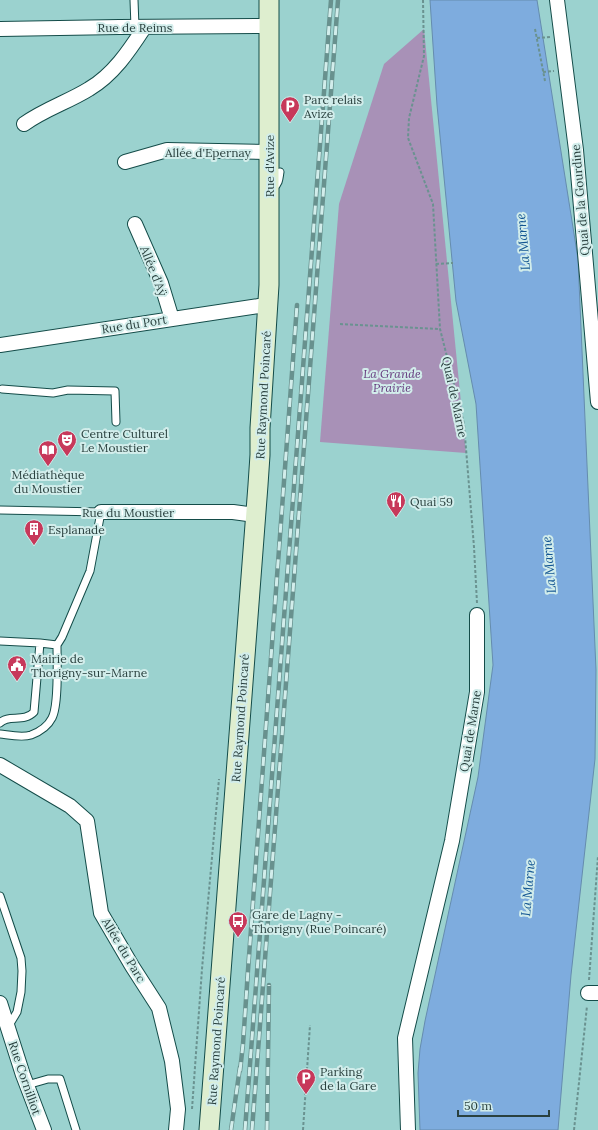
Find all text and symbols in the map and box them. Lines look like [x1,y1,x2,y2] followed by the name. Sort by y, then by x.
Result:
[98,20,173,35] street label: Rue de Reims
[303,92,362,121] place label: Parc relais Avize
[279,95,301,123] parking icon: Parc relais Avize
[262,134,277,197] street label: Rue d'Avize
[568,143,592,256] street label: Quai de la Gourdine
[164,145,252,160] street label: Allée d'Epernay
[512,213,534,271] water label: La Marne
[137,243,171,299] street label: Allée d'Aÿ
[100,311,168,337] street label: Rue du Port
[252,330,274,460] street label: Rue Raymond Poincaré
[439,355,471,439] street label: Quai de Marne
[363,366,421,395] park label: La Grande Prairie
[81,426,168,455] place label: Centre Culturel Le Moustier
[56,429,78,457] theatre icon: Centre Culturel Le Moustier
[37,439,59,467] library icon: Médiathèque du Moustier
[12,467,85,496] place label: Médiathèque du Moustier
[385,490,407,518] restaurant icon: Quai 59
[410,494,453,509] place label: Quai 59
[82,505,175,520] street label: Rue du Moustier
[23,518,45,546] building icon: Esplanade
[48,522,105,537] place label: Esplanade
[538,536,560,594] water label: La Marne
[31,651,148,680] place label: Mairie de Thorigny-sur-Marne
[228,653,252,783] street label: Rue Raymond Poincaré
[6,654,28,682] public building icon: Mairie de Thorigny-sur-Marne
[456,689,484,773] street label: Quai de Marne
[517,859,539,917] water label: La Marne
[252,907,386,937] place label: Gare de Lagny - Thorigny (Rue Poincaré)
[227,910,249,938] bus stop icon: Gare de Lagny - Thorigny (Rue Poincaré)
[98,914,149,985] street label: Allée du Parc
[204,976,228,1106] street label: Rue Raymond Poincaré
[5,1039,45,1117] street label: Rue Cornilliot
[320,1064,377,1093] place label: Parking de la Gare
[295,1067,317,1095] parking icon: Parking de la Gare
[458,1092,549,1118] scale bar
[464,1098,492,1113] text: 50 m

